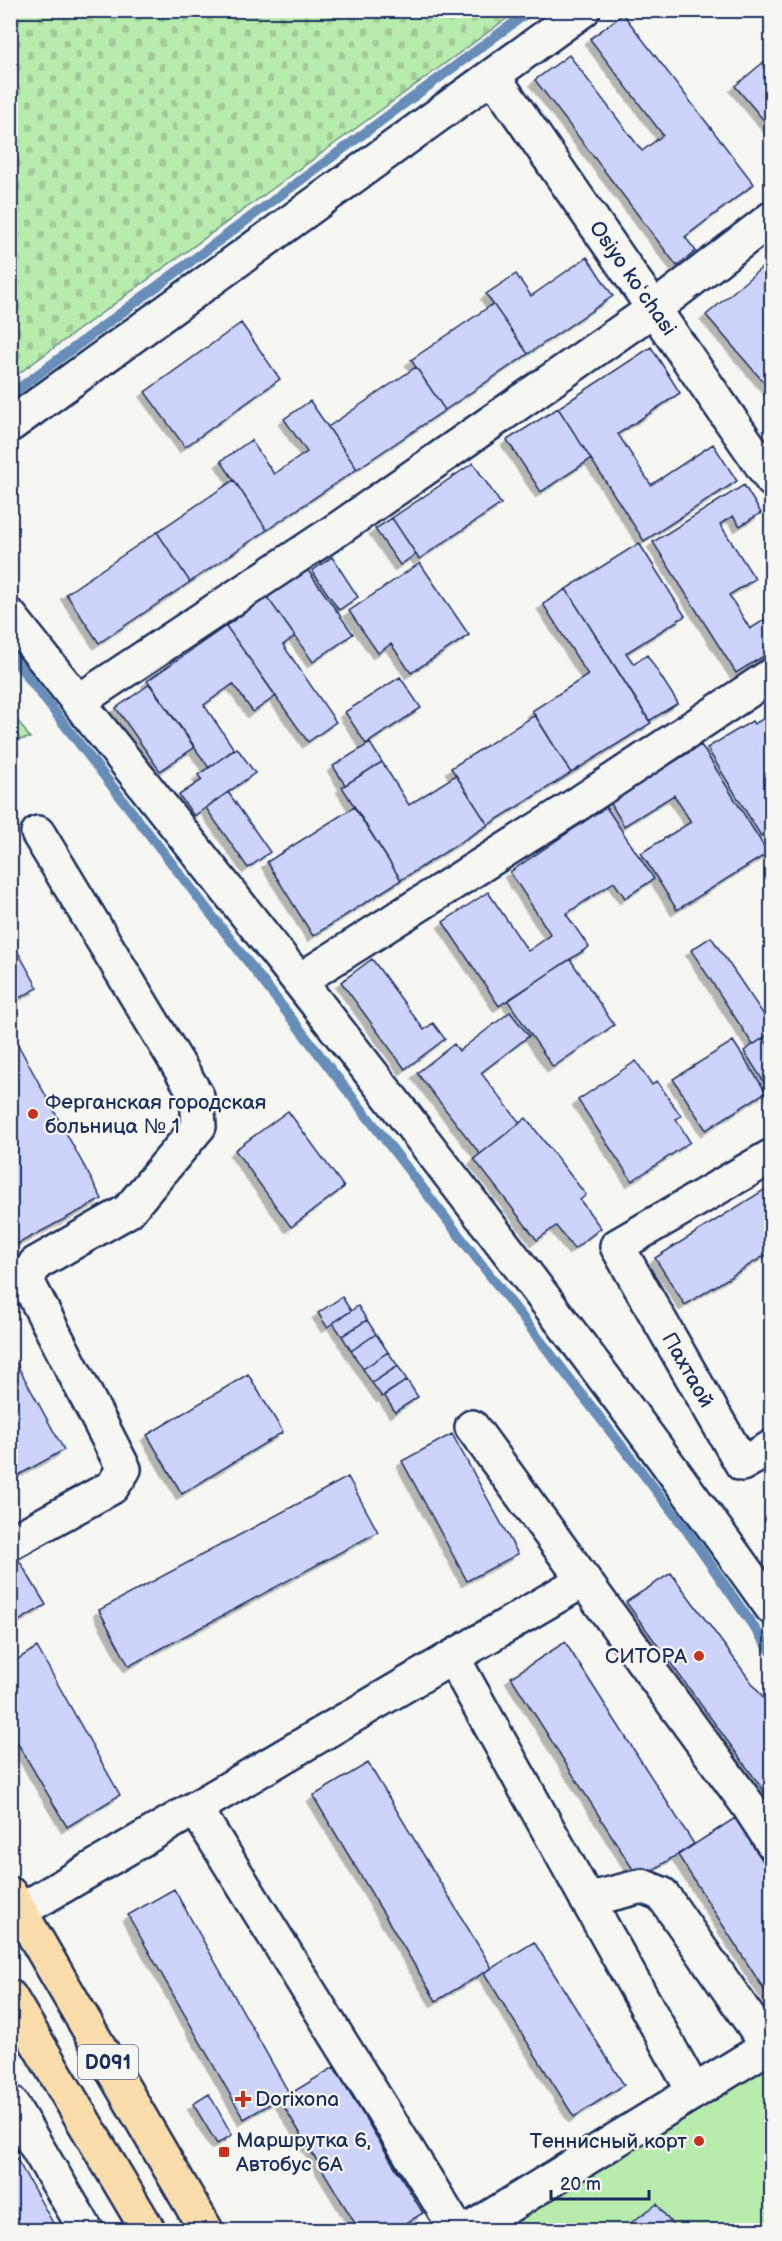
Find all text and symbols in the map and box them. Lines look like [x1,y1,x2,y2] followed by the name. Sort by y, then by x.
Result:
[584,216,681,340] street label: Osiyo koʻchasi
[45,1090,266,1139] place label: Ферганская городская больница № 1
[26,1107,40,1121] marker: Ферганская городская больница № 1
[656,1328,719,1412] street label: Пахтаой
[605,1644,687,1669] place label: СИТОРА
[692,1649,706,1663] marker: СИТОРА
[78,2045,138,2079] road number: D091
[255,2087,339,2112] place label: Dorixona
[236,2092,250,2106] marker: Dorixona
[235,2128,371,2177] place label: Маршрутка 6, Автобус 6А
[530,2129,687,2154] place label: Теннисный корт
[692,2134,706,2148] marker: Теннисный корт
[217,2145,231,2159] marker: Маршрутка 6, Автобус 6А
[551,2163,648,2201] scale bar
[560,2174,601,2195] text: 20 m

